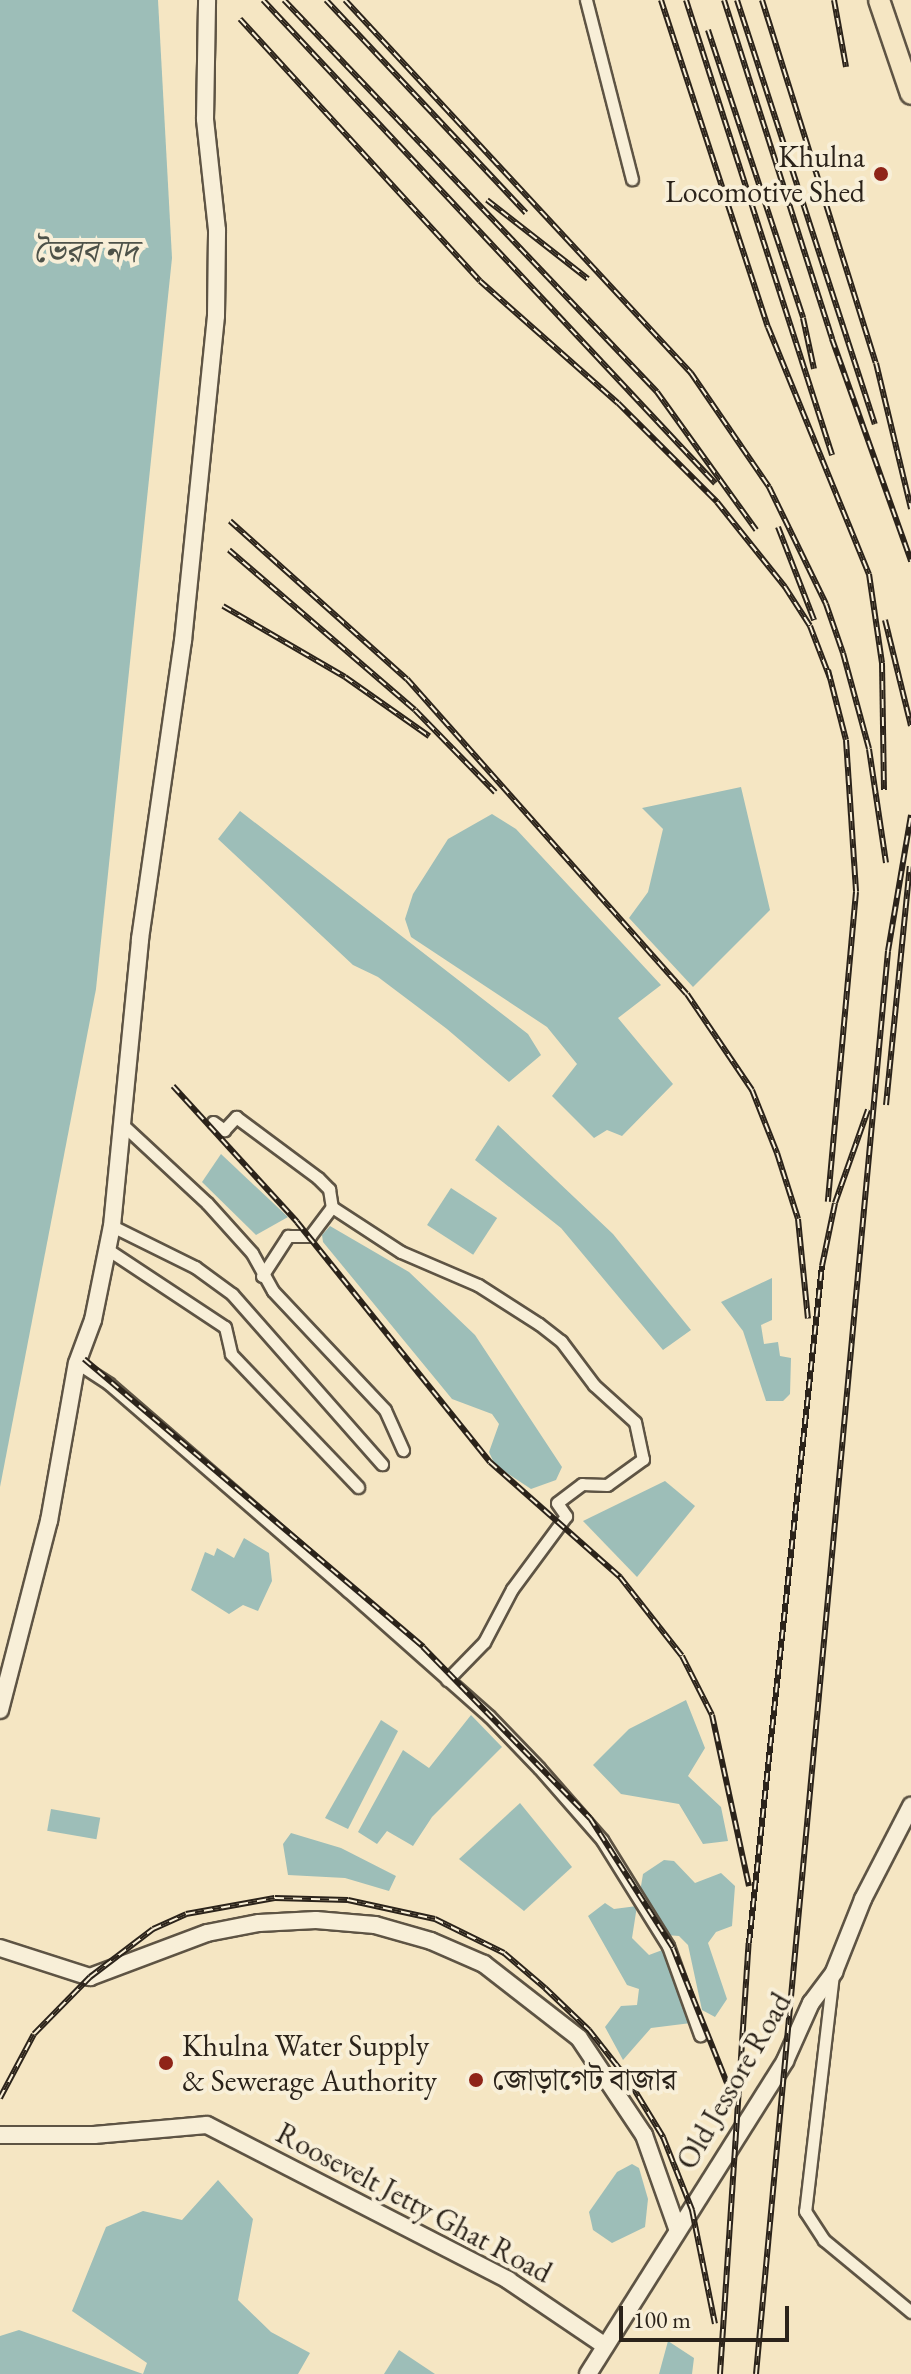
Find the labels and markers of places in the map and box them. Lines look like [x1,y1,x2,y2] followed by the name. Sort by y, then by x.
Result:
[665,139,865,210] place label: Khulna Locomotive Shed
[872,165,890,183] marker: Khulna Locomotive Shed
[182,2028,437,2098] place label: Khulna Water Supply & Sewerage Authority
[157,2054,175,2072] marker: Khulna Water Supply & Sewerage Authority
[492,2062,676,2098] place label: জোড়াগেট বাজার
[467,2071,485,2089] marker: জোড়াগেট বাজার

